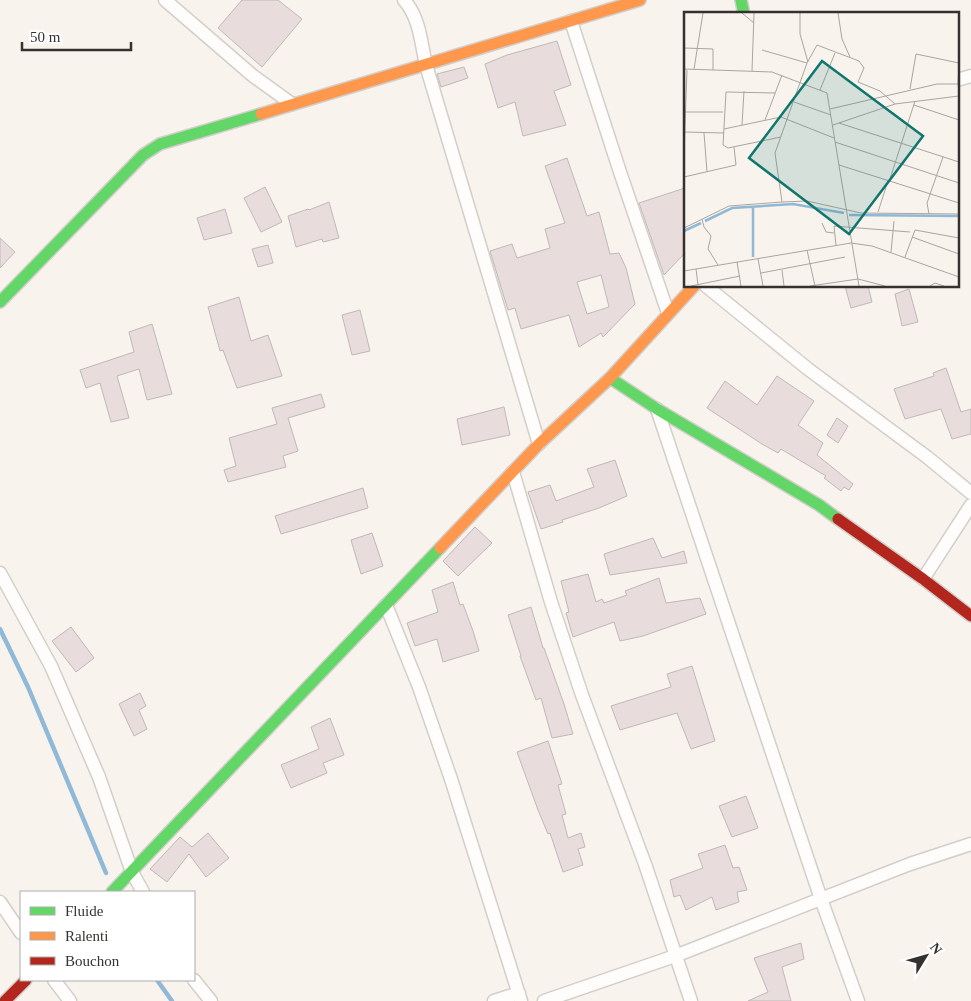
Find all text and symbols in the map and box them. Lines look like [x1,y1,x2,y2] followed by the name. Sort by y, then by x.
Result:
[684,12,958,288] inset map
[22,20,131,52] scale bar
[30,29,61,45] text: 50 m
[20,891,195,981] legend
[65,903,104,919] text: Fluide
[65,928,108,944] text: Ralenti
[901,931,951,981] north arrow
[927,940,945,957] text: N
[65,953,120,969] text: Bouchon

